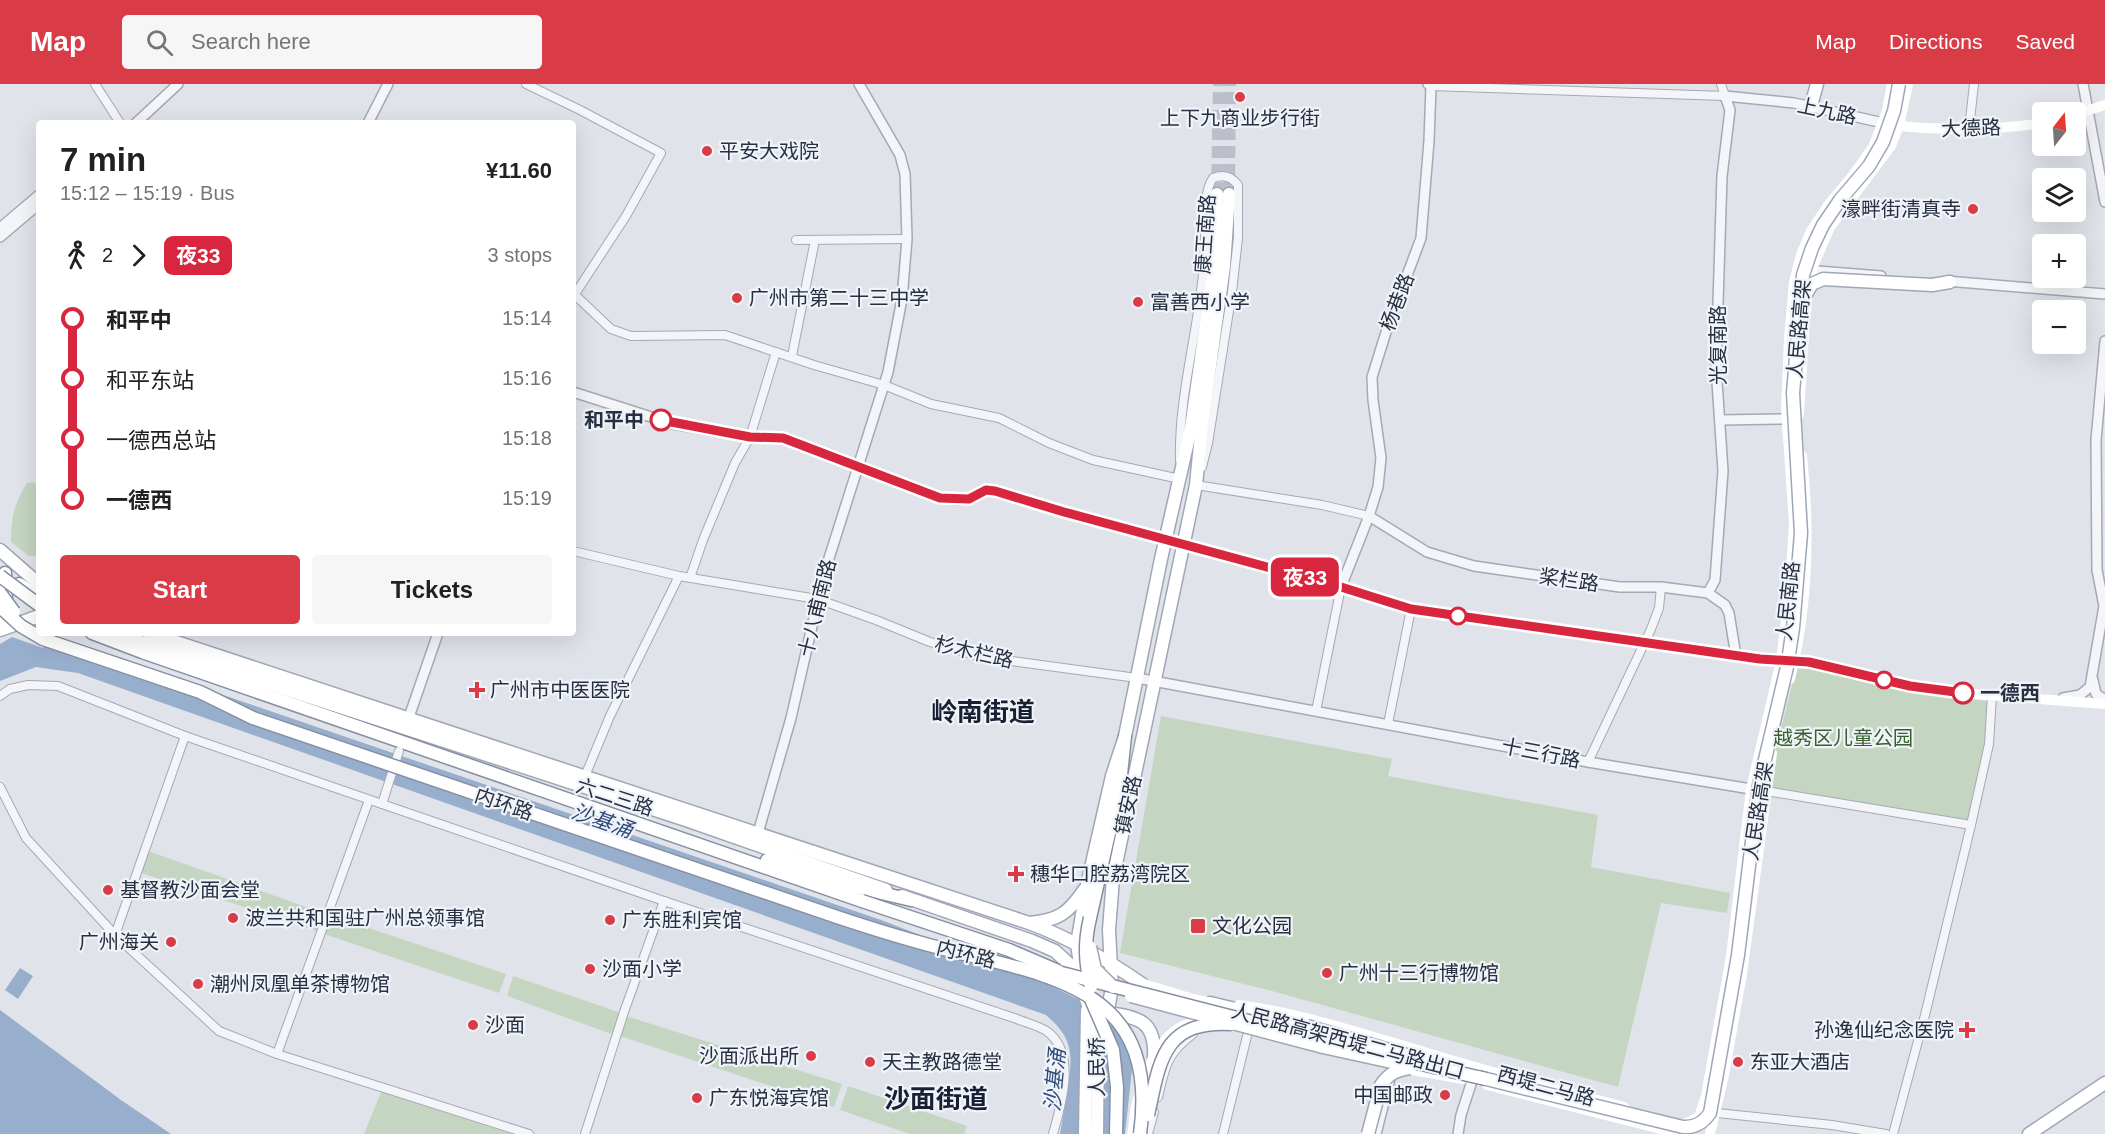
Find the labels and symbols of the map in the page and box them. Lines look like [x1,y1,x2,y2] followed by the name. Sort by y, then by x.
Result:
[1233,90,1247,104] marker: 上下九商业步行街
[1795,94,1859,128] street label: 上九路
[2032,102,2086,156] north arrow
[1160,107,1320,129] place label: 上下九商业步行街
[1941,116,2001,140] street label: 大德路
[719,140,819,162] place label: 平安大戏院
[700,144,714,158] marker: 平安大戏院
[1191,193,1219,275] street label: 康王南路
[1841,198,1961,220] place label: 濠畔街清真寺
[1966,202,1980,216] marker: 濠畔街清真寺
[1376,270,1418,334] street label: 杨巷路
[1784,278,1814,380] street label: 人民路高架
[749,287,929,309] place label: 广州市第二十三中学
[730,291,744,305] marker: 广州市第二十三中学
[1150,291,1250,313] place label: 富善西小学
[1131,295,1145,309] marker: 富善西小学
[1707,305,1729,385] street label: 光复南路
[584,409,644,431] place label: 和平中
[650,409,672,431] marker: 和平中
[794,557,840,659] street label: 十八甫南路
[1270,558,1340,596] line badge: 夜33
[1773,560,1803,642] street label: 人民南路
[1538,565,1600,595] street label: 桨栏路
[1449,607,1467,625] unlabelled marker
[933,632,1015,672] street label: 杉木栏路
[1875,671,1893,689] unlabelled marker
[490,679,630,701] place label: 广州市中医医院
[468,681,486,699] marker: 广州市中医医院
[1952,682,1974,704] marker: 一德西
[1980,682,2040,704] place label: 一德西
[931,697,1035,727] district label: 岭南街道
[1773,727,1913,749] park label: 越秀区儿童公园
[1500,735,1582,771] street label: 十三行路
[1739,760,1777,862] street label: 人民路高架
[1111,773,1145,837] street label: 镇安路
[574,774,656,820] street label: 六二三路
[472,784,536,824] street label: 内环路
[569,799,638,842] water label: 沙基涌
[1030,863,1190,885] place label: 穗华口腔荔湾院区
[1007,865,1025,883] marker: 穗华口腔荔湾院区
[120,879,260,901] place label: 基督教沙面会堂
[101,883,115,897] marker: 基督教沙面会堂
[245,907,485,929] place label: 波兰共和国驻广州总领事馆
[622,909,742,931] place label: 广东胜利宾馆
[226,911,240,925] marker: 波兰共和国驻广州总领事馆
[603,913,617,927] marker: 广东胜利宾馆
[1212,915,1292,937] place label: 文化公园
[1189,917,1207,935] marker: 文化公园
[79,931,159,953] place label: 广州海关
[164,935,178,949] marker: 广州海关
[934,936,998,972] street label: 内环路
[602,958,682,980] place label: 沙面小学
[583,962,597,976] marker: 沙面小学
[1339,962,1499,984] place label: 广州十三行博物馆
[1320,966,1334,980] marker: 广州十三行博物馆
[210,973,390,995] place label: 潮州凤凰单茶博物馆
[191,977,205,991] marker: 潮州凤凰单茶博物馆
[1229,999,1467,1083] street label: 人民路高架西堤二马路出口
[485,1014,525,1036] place label: 沙面
[466,1018,480,1032] marker: 沙面
[1814,1019,1954,1041] place label: 孙逸仙纪念医院
[1958,1021,1976,1039] marker: 孙逸仙纪念医院
[1086,1037,1108,1097] street label: 人民桥
[699,1045,799,1067] place label: 沙面派出所
[1040,1046,1069,1112] water label: 沙基涌
[804,1049,818,1063] marker: 沙面派出所
[882,1051,1002,1073] place label: 天主教路德堂
[1750,1051,1850,1073] place label: 东亚大酒店
[863,1055,877,1069] marker: 天主教路德堂
[1731,1055,1745,1069] marker: 东亚大酒店
[1495,1062,1597,1110] street label: 西堤二马路
[884,1084,988,1114] district label: 沙面街道
[1353,1084,1433,1106] place label: 中国邮政
[709,1087,829,1109] place label: 广东悦海宾馆
[1438,1088,1452,1102] marker: 中国邮政
[690,1091,704,1105] marker: 广东悦海宾馆

